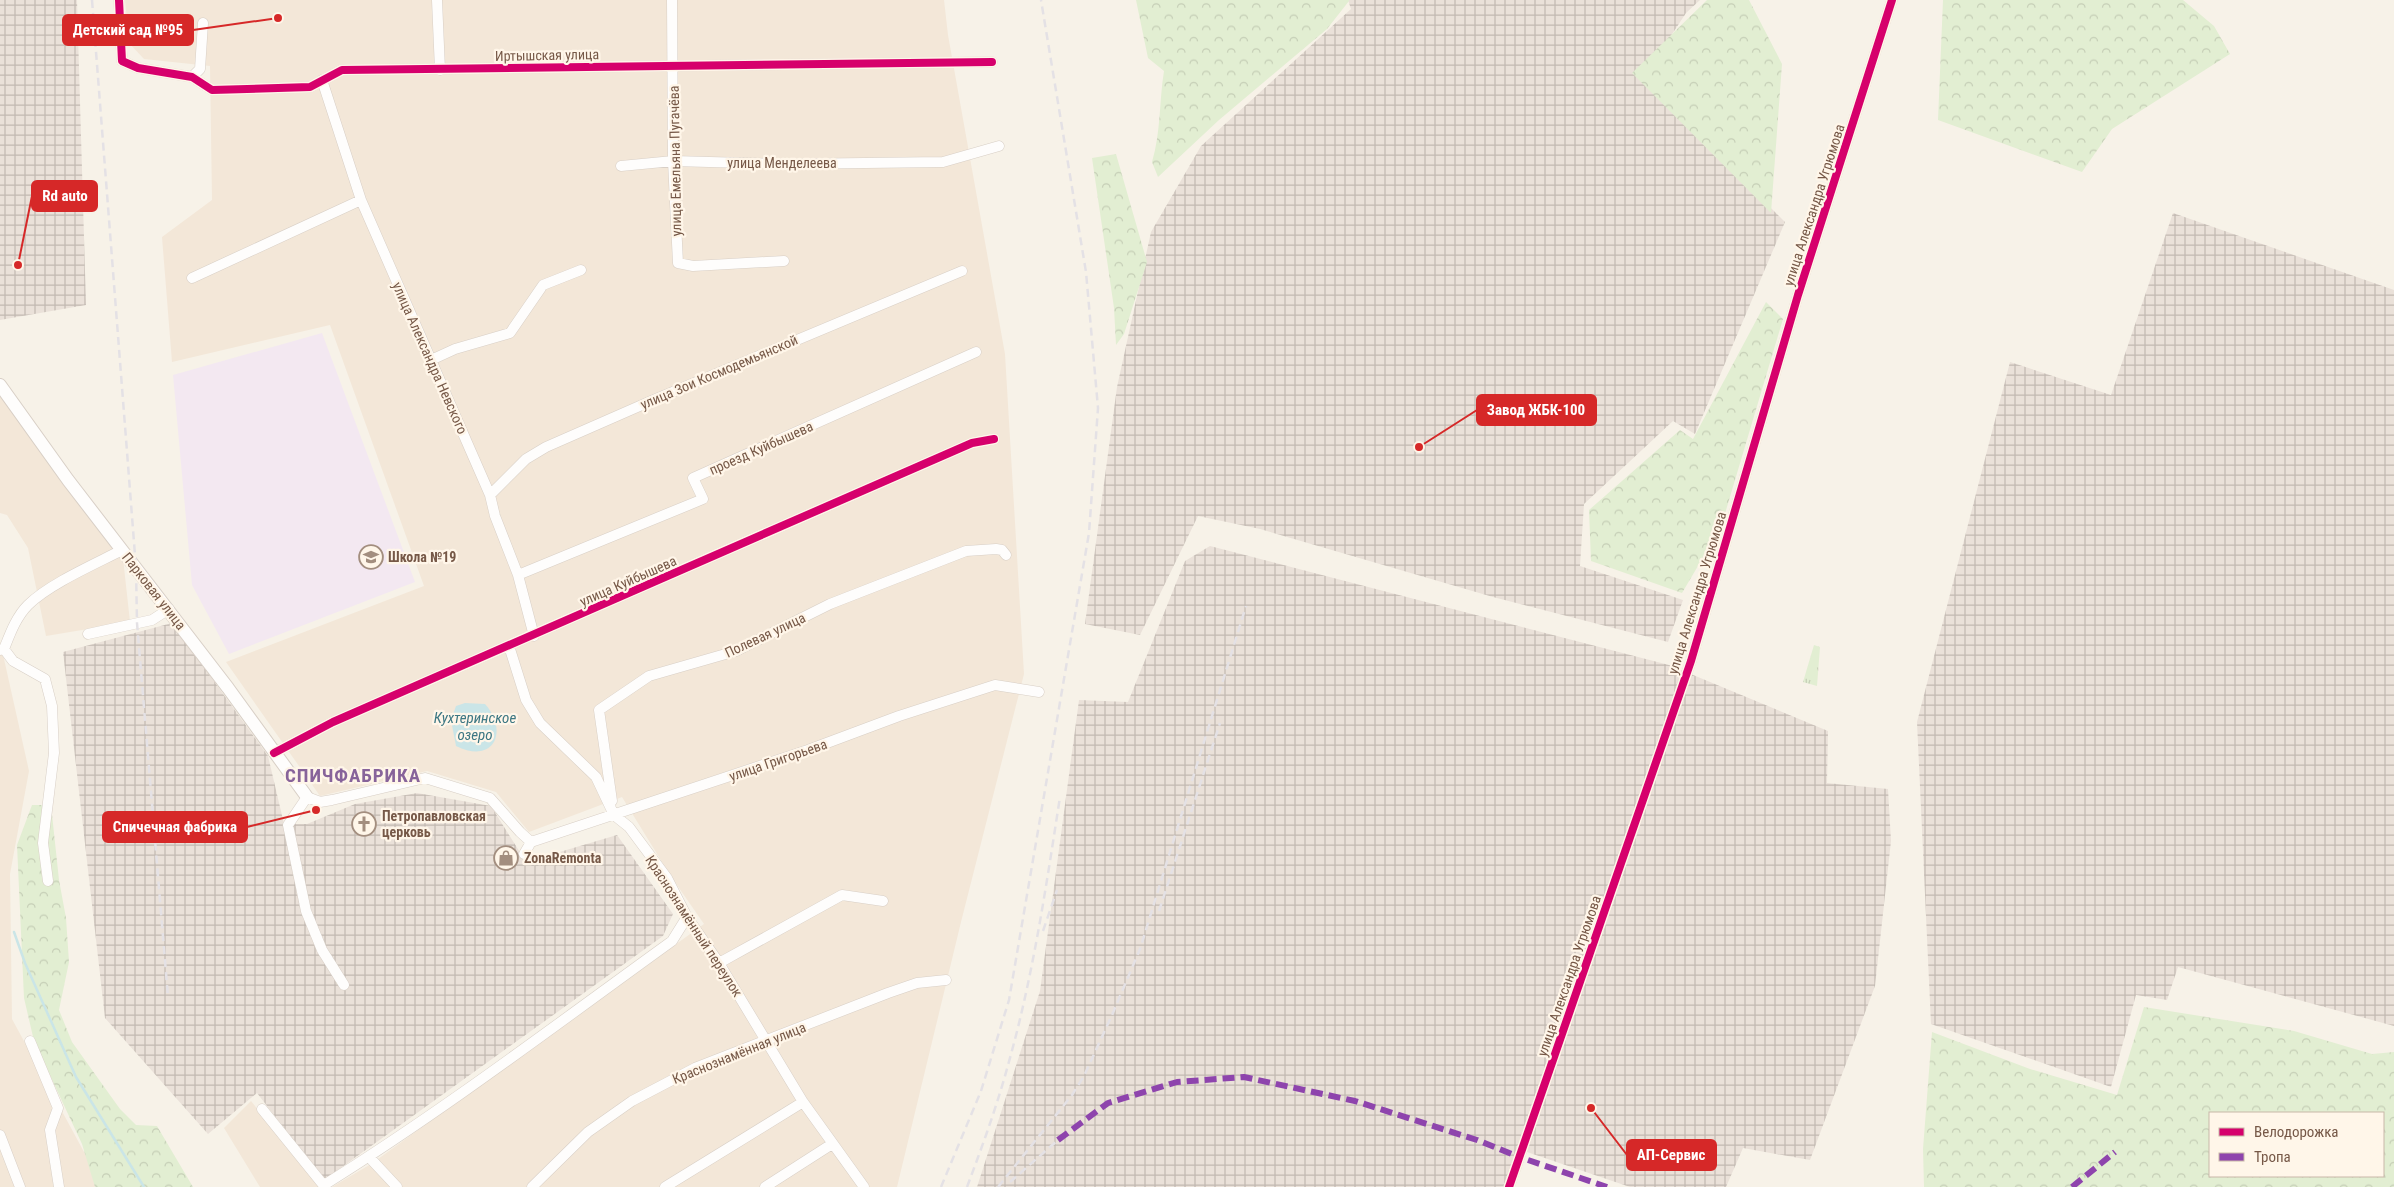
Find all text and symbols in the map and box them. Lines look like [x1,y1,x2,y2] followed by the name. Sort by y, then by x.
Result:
[63,15,193,45] callout: Детский сад №95
[73,21,183,39] text: Детский сад №95
[495,46,599,64] street label: Иртышская улица
[666,85,684,237] street label: улица Емельяна Пугачёва
[1780,122,1848,288] street label: улица Александра Угрюмова
[727,155,837,171] street label: улица Менделеева
[32,181,97,211] callout: Rd auto
[42,187,88,205] text: Rd auto
[389,280,471,436] street label: улица Александра Невского
[638,332,800,412] street label: улица Зои Космодемьянской
[1477,395,1596,425] callout: Завод ЖБК-100
[1487,401,1585,419] text: Завод ЖБК-100
[707,418,815,478] street label: проезд Куйбышева
[1665,510,1729,676] street label: улица Александра Угрюмова
[358,544,384,570] school or university icon: Школа №19
[119,549,189,633] street label: Парковая улица
[388,549,456,565] place label: Школа №19
[577,553,679,609] street label: улица Куйбышева
[722,609,808,661] street label: Полевая улица
[434,709,516,744] water label: Кухтеринское озеро
[727,736,829,784] street label: улица Григорьева
[285,764,421,787] district label: СПИЧФАБРИКА
[382,808,486,840] place label: Петропавловская церковь
[351,811,377,837] church icon: Петропавловская церковь
[103,812,247,842] callout: Спичечная фабрика
[113,818,237,836] text: Спичечная фабрика
[493,845,519,871] shop icon: ZonaRemonta
[524,850,602,866] place label: ZonaRemonta
[642,852,746,1000] street label: Краснознамённый переулок
[1534,893,1604,1059] street label: улица Александра Угрюмова
[670,1019,808,1087] street label: Краснознамённая улица
[2209,1112,2384,1177] legend
[2254,1123,2339,1141] text: Велодорожка
[1627,1140,1716,1170] callout: АП-Сервис
[1637,1146,1705,1164] text: АП-Сервис
[2254,1148,2291,1166] text: Тропа

